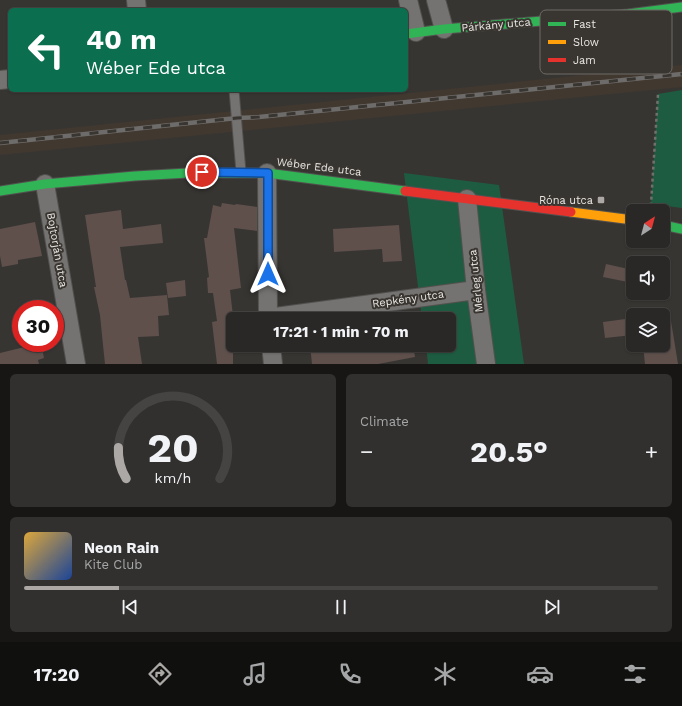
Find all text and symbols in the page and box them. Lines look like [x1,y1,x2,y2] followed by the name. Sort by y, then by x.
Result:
[540,10,672,74] legend
[461,16,531,34] street label: Párkány utca
[573,18,596,31] text: Fast
[86,23,156,56] text: 40 m
[20,24,72,76] icon: left
[573,36,599,49] text: Slow
[573,54,596,67] text: Jam
[86,57,226,78] text: Wéber Ede utca
[185,155,219,189] pin
[276,155,362,179] street label: Wéber Ede utca
[191,161,213,183] icon: arrive
[539,194,593,207] place label: Róna utca
[596,195,606,205] marker: Róna utca
[626,204,670,248] north arrow
[626,204,670,352] map controls
[44,211,70,289] street label: Bojtorján utca
[466,249,486,313] street label: Mérleg utca
[247,253,289,295] position arrow
[626,256,670,300] button: sound
[371,288,445,310] street label: Repkény utca
[12,300,64,352] speed limit sign: 30
[626,308,670,352] button: layers
[273,323,409,341] text: 17:21 · 1 min · 70 m
[360,414,409,429] text: Climate
[147,422,199,471] text: 20
[470,434,548,469] text: 20.5°
[360,439,373,464] text: −
[645,439,658,464] text: +
[155,469,191,485] text: km/h
[84,539,159,557] text: Neon Rain
[84,557,142,572] text: Kite Club
[119,596,141,618] icon: previous
[330,596,352,618] icon: pause
[541,596,563,618] icon: next
[146,660,174,688] icon: directions
[241,660,269,688] icon: music
[336,660,364,688] icon: phone
[431,660,459,688] icon: climate
[526,660,554,688] icon: car
[621,660,649,688] icon: filters
[33,664,80,685] text: 17:20

